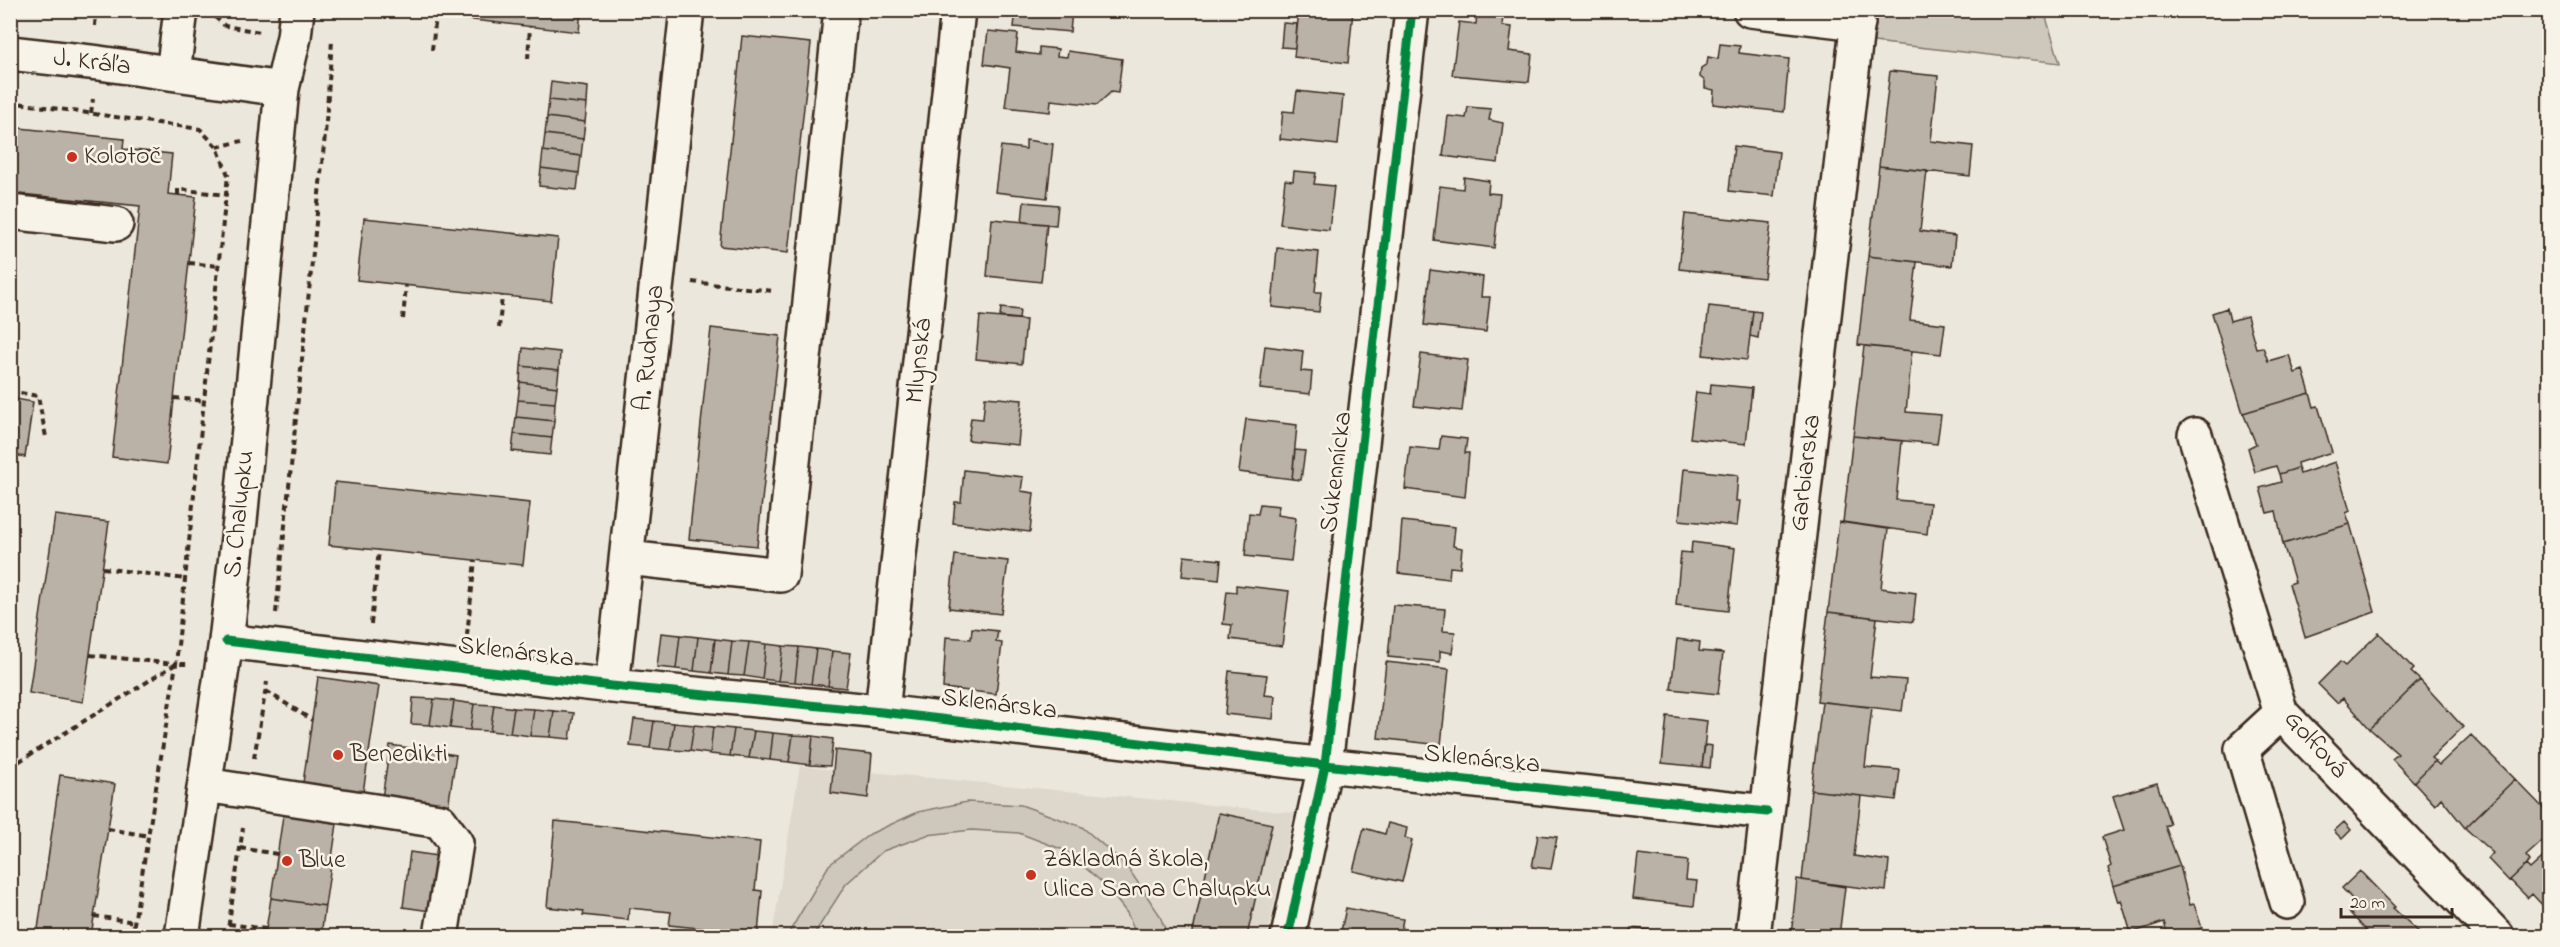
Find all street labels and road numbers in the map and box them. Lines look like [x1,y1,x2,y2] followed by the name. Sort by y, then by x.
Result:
[51,39,133,87] street label: J. Kráľa
[624,283,676,413] street label: A. Rudnaya
[897,317,943,405] street label: Mlynská
[1311,409,1363,535] street label: Súkennícka
[1780,412,1832,534] street label: Garbiarska
[214,448,266,580] street label: S. Chalupku
[456,627,576,679] street label: Sklenárska
[939,679,1059,731] street label: Sklenárska
[2274,702,2356,788] street label: Golfová
[1422,735,1542,785] street label: Sklenárska

